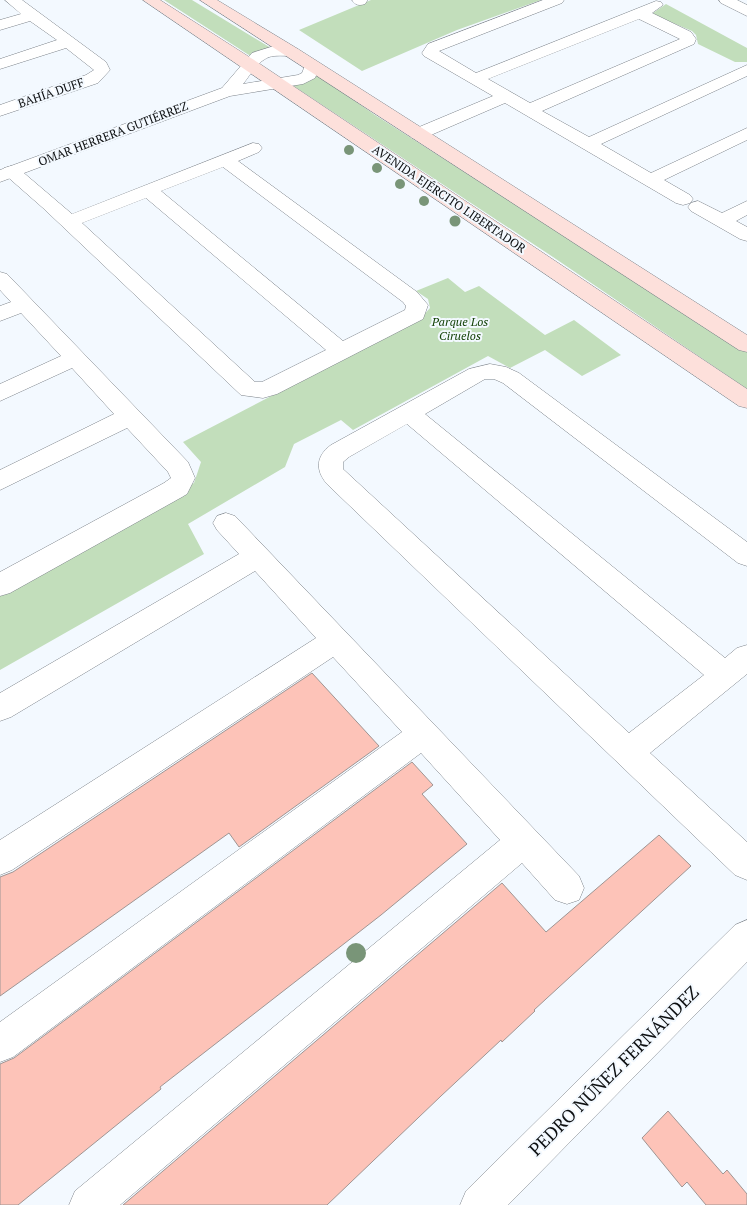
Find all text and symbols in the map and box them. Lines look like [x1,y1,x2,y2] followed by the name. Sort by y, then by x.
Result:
[16,74,86,111] street label: BAHÍA DUFF
[36,98,190,169] street label: OMAR HERRERA GUTIÉRREZ
[370,141,529,256] street label: AVENIDA EJÉRCITO LIBERTADOR
[431,314,488,343] park label: Parque Los Ciruelos
[523,980,704,1161] street label: PEDRO NÚÑEZ FERNÁNDEZ

